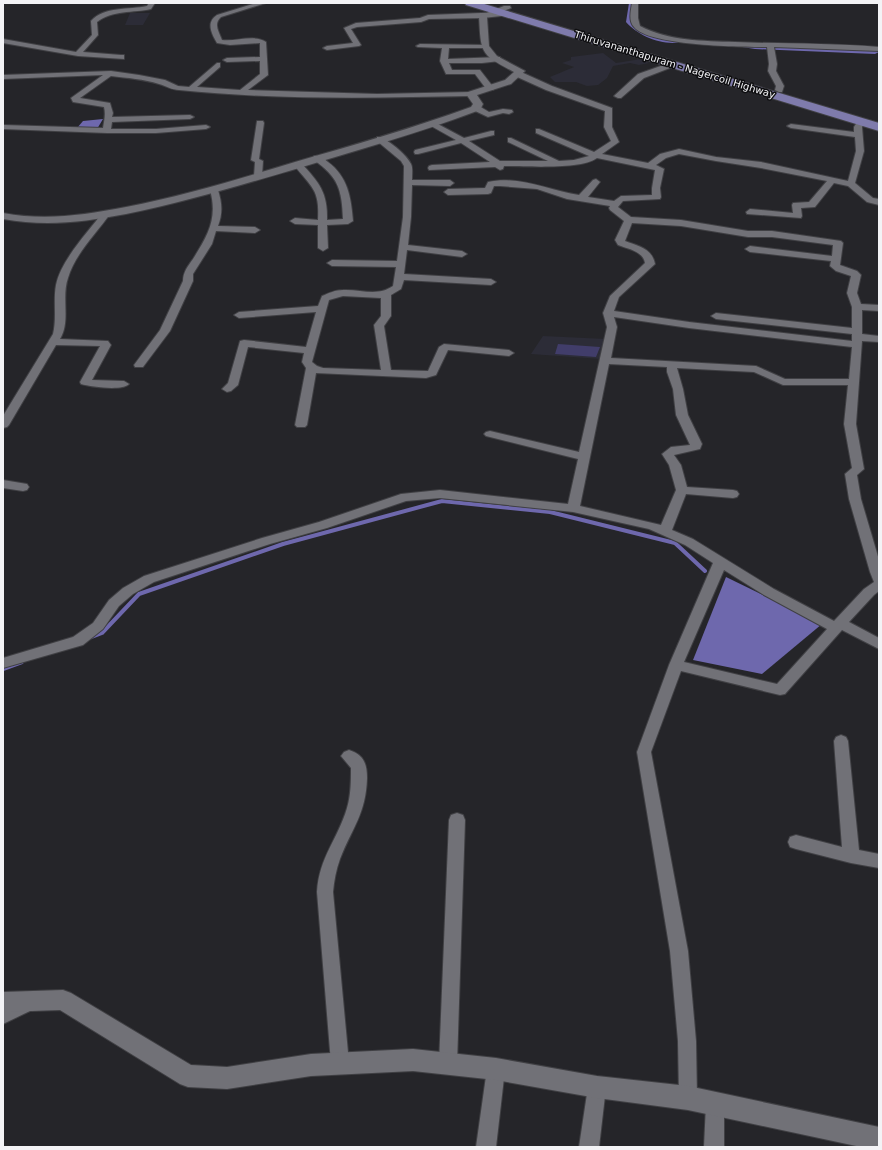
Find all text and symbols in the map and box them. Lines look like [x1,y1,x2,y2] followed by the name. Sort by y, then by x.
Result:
[572,28,777,100] street label: Thiruvananthapuram - Nagercoil Highway

